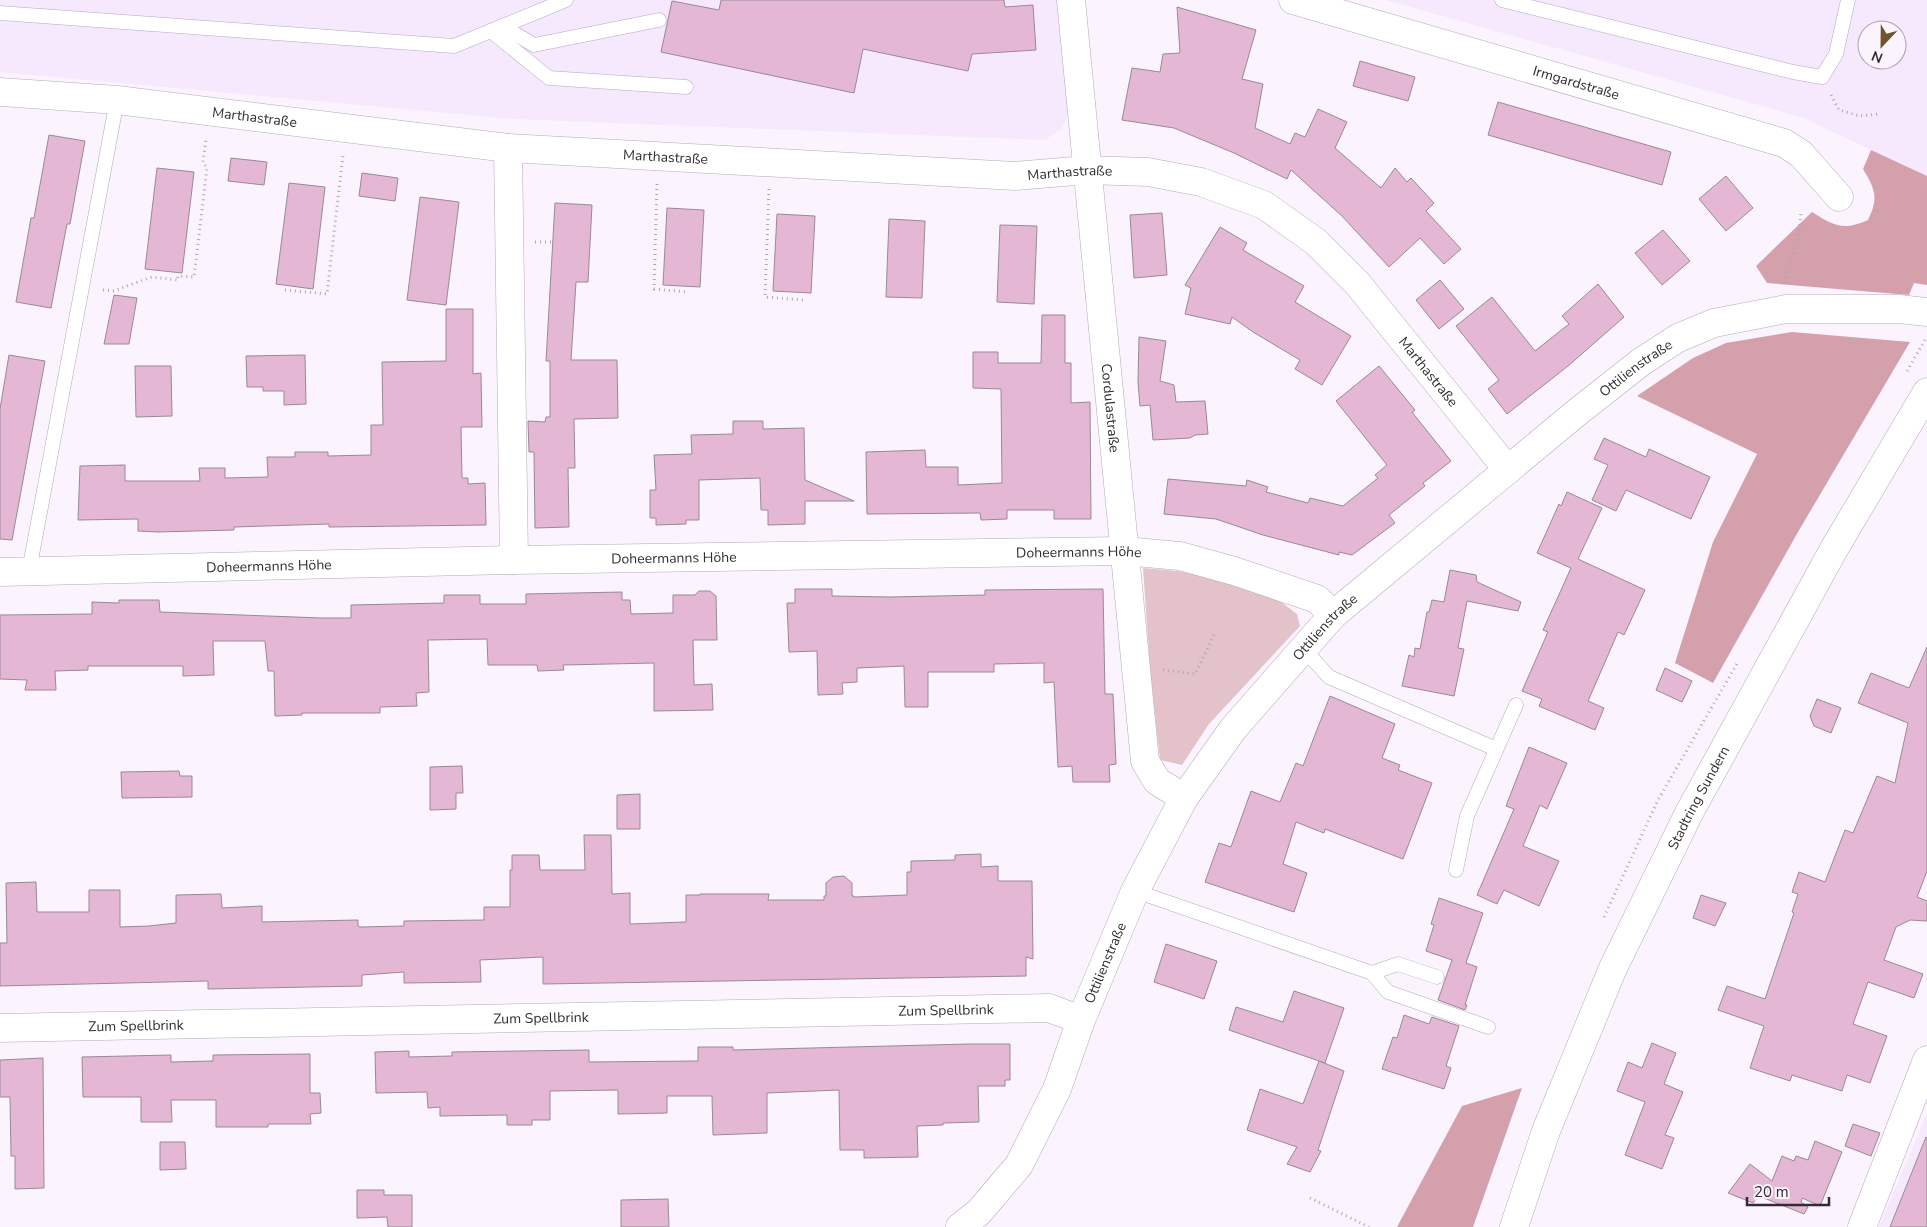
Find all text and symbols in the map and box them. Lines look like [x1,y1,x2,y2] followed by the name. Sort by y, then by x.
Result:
[1857,20,1907,70] north arrow
[1869,46,1886,67] text: N
[1531,61,1622,104] street label: Irmgardstraße
[211,102,298,132] street label: Marthastraße
[623,145,709,169] street label: Marthastraße
[1027,160,1113,184] street label: Marthastraße
[1394,333,1463,411] street label: Marthastraße
[1595,335,1676,401] street label: Ottilienstraße
[1097,363,1124,453] street label: Cordulastraße
[1016,541,1142,562] street label: Doheermanns Höhe
[611,547,737,568] street label: Doheermanns Höhe
[206,555,332,577] street label: Doheermanns Höhe
[1288,589,1361,664] street label: Ottilienstraße
[1663,742,1734,853] street label: Stadtring Sundern
[1080,919,1130,1006] street label: Ottilienstraße
[898,1000,995,1020] street label: Zum Spellbrink
[493,1007,590,1028] street label: Zum Spellbrink
[88,1015,185,1036] street label: Zum Spellbrink
[1747,1174,1830,1206] scale bar
[1754,1182,1789,1202] text: 20 m

